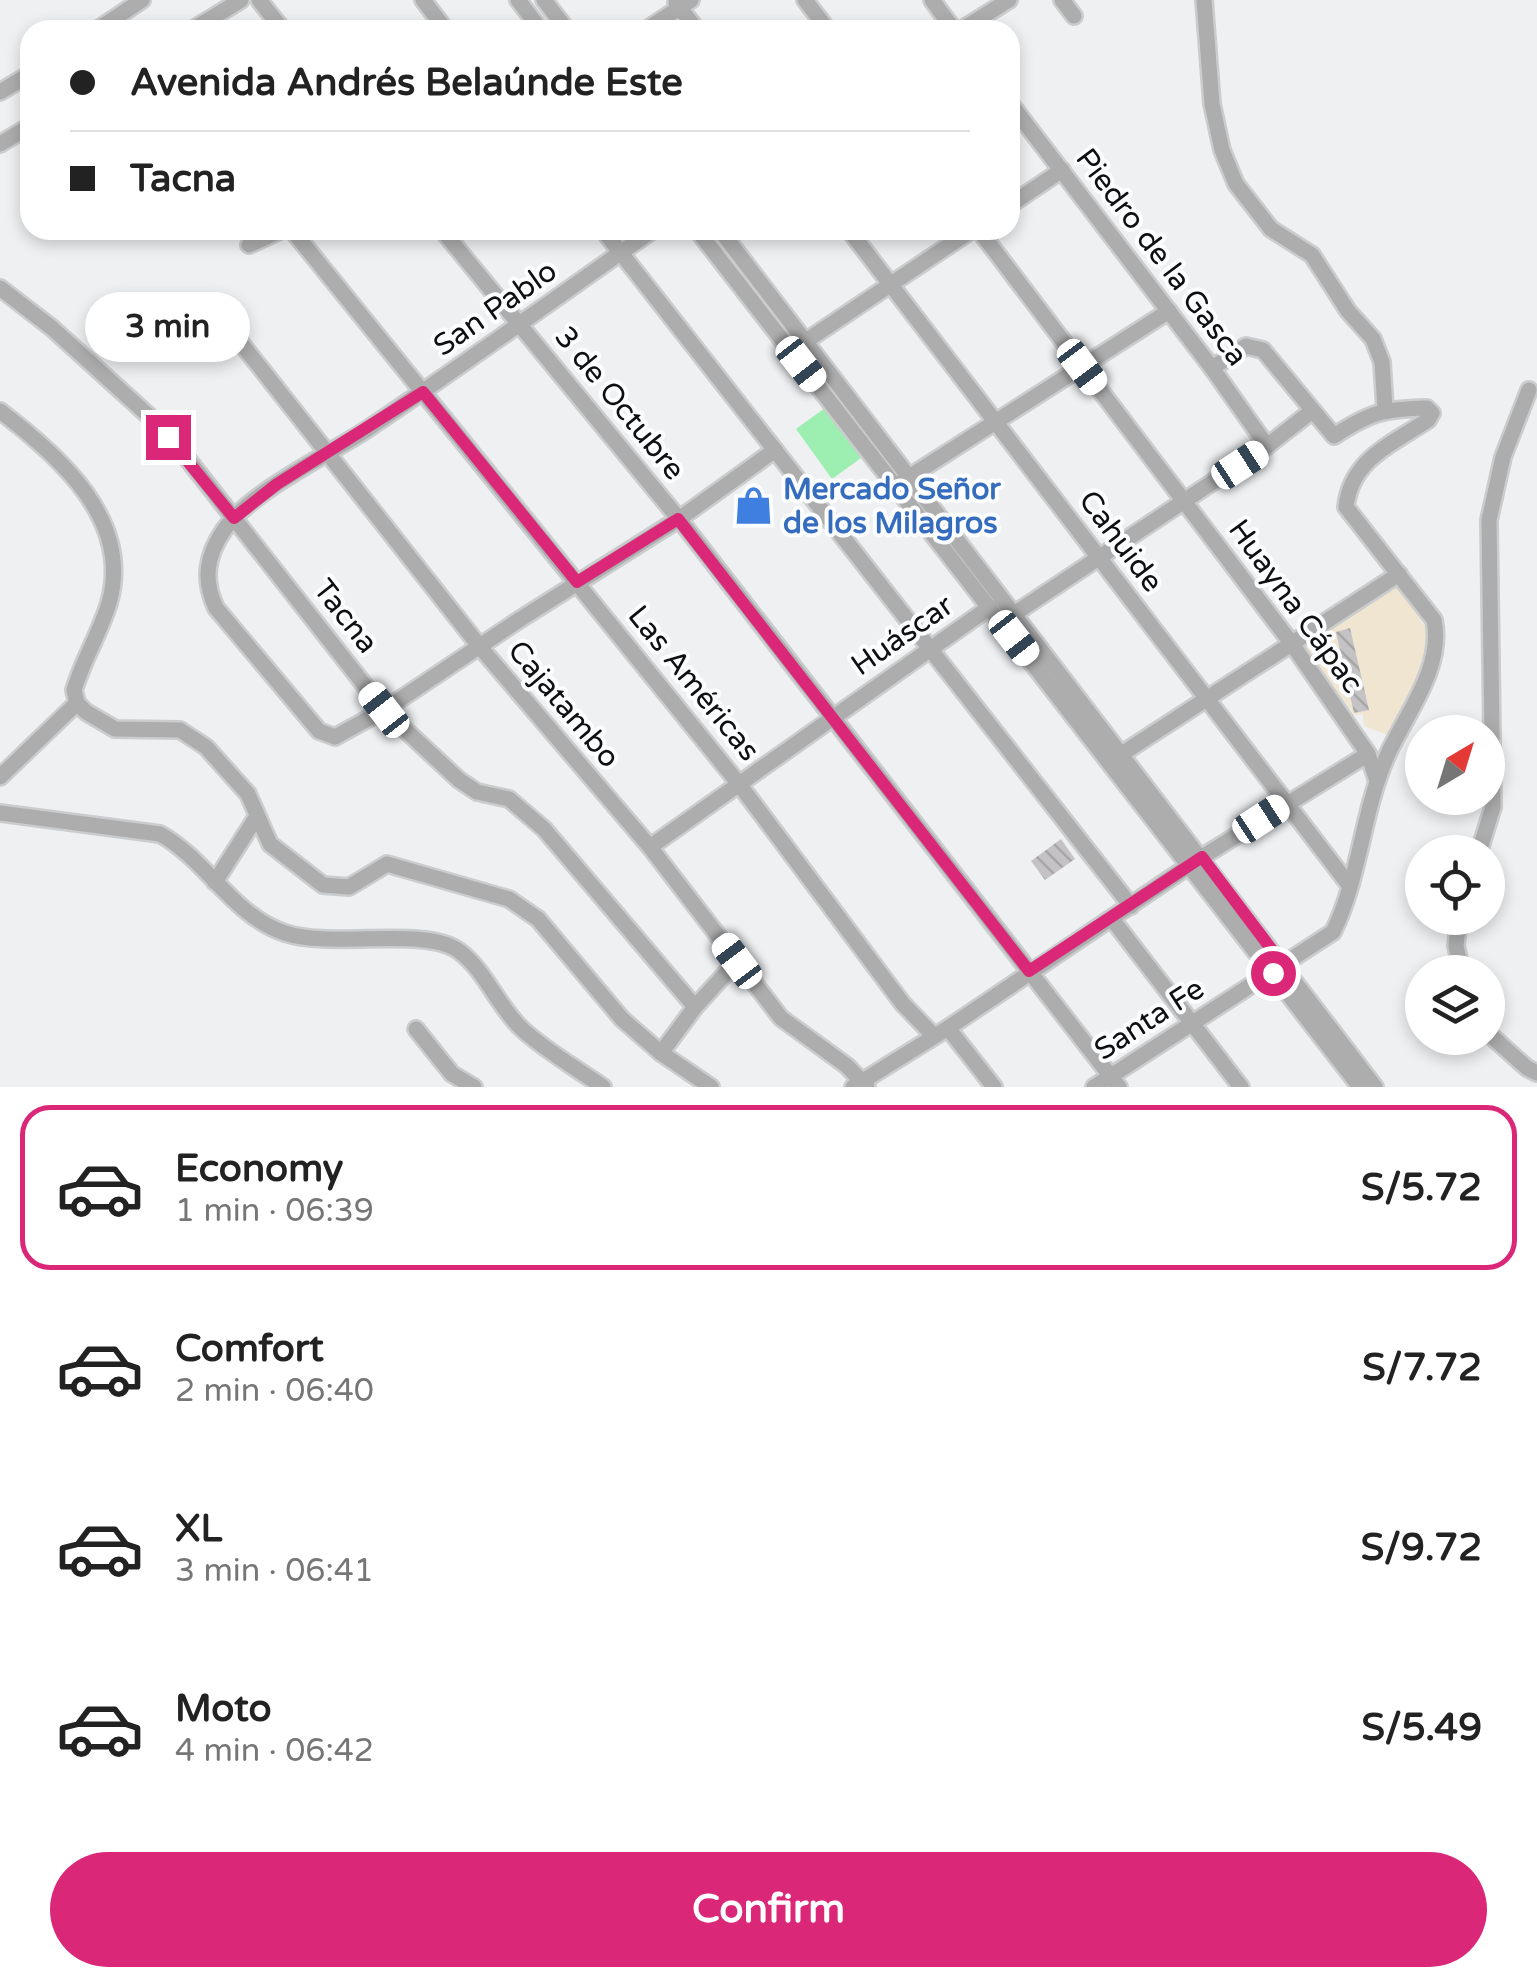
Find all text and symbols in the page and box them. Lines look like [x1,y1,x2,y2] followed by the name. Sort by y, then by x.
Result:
[130,60,683,106] text: Avenida Andrés Belaúnde Este
[1068,141,1256,373] street label: Piedro de la Gasca
[130,156,236,202] text: Tacna
[426,252,564,364] street label: San Pablo
[86,292,250,362] callout: 3 min
[125,308,210,346] text: 3 min
[546,319,693,488] street label: 3 de Octubre
[771,331,831,397] car
[1052,334,1112,400] car
[146,415,191,460] route end
[1207,436,1273,494] car
[783,471,1001,542] place label: Mercado Señor de los Milagros
[1070,483,1171,599] street label: Cahuide
[732,485,774,527] shop icon: Mercado Señor de los Milagros
[1220,512,1371,700] street label: Huayna Cápac
[305,572,386,661] street label: Tacna
[844,587,961,684] street label: Huáscar
[620,598,768,769] street label: Las Américas
[984,605,1044,671] car
[500,633,628,776] street label: Cajatambo
[354,677,414,743] car
[1405,715,1505,815] north arrow
[1405,715,1505,1055] map controls
[1228,790,1294,848] car
[1405,835,1505,935] button: locate
[707,928,767,994] car
[1251,951,1296,996] route start
[1405,955,1505,1055] button: layers
[1087,970,1211,1069] street label: Santa Fe
[55,1143,145,1233] icon: car
[175,1146,343,1192] text: Economy
[1361,1165,1482,1211] text: S/5.72
[175,1192,374,1230] text: 1 min · 06:39
[55,1323,145,1413] icon: car
[175,1326,324,1372] text: Comfort
[1362,1345,1482,1391] text: S/7.72
[175,1372,374,1410] text: 2 min · 06:40
[55,1503,145,1593] icon: car
[175,1506,222,1552] text: XL
[1361,1525,1482,1571] text: S/9.72
[175,1552,374,1590] text: 3 min · 06:41
[55,1683,145,1773] icon: car
[175,1686,271,1732] text: Moto
[1361,1705,1482,1751] text: S/5.49
[175,1732,374,1770] text: 4 min · 06:42
[50,1852,1487,1967] button: Confirm

